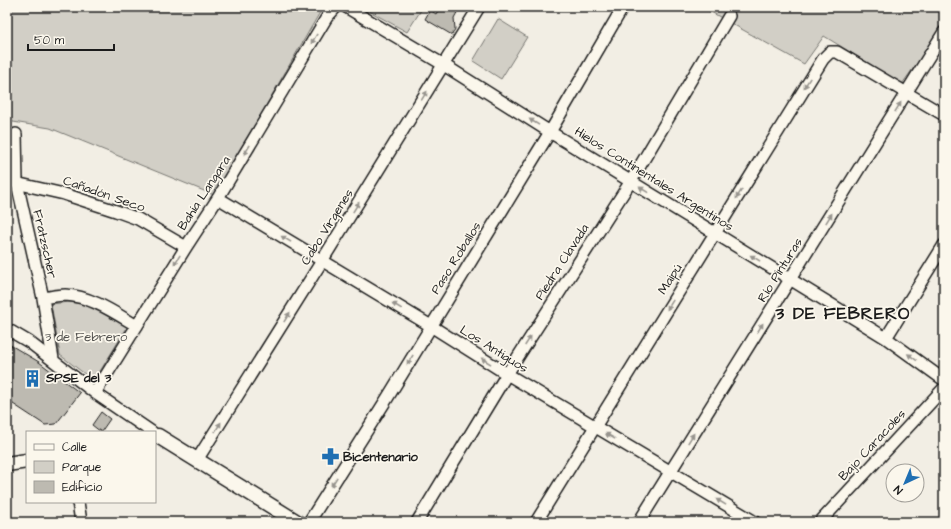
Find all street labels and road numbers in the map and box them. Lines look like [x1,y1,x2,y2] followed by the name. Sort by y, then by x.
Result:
[571,123,737,237] street label: Hielos Continentales Argentinos
[173,152,236,234] street label: Bahía Langara
[61,172,148,217] street label: Cañadón Seco
[296,185,359,269] street label: Cabo Virgenes
[28,208,62,280] street label: Fratzscher
[427,218,486,298] street label: Paso Roballos
[531,220,594,304] street label: Piedra Clavada
[753,234,807,306] street label: Río Pinturas
[654,260,687,298] street label: Maipú
[456,321,532,378] street label: Los Antiguos
[834,405,910,485] street label: Bajo Caracoles

